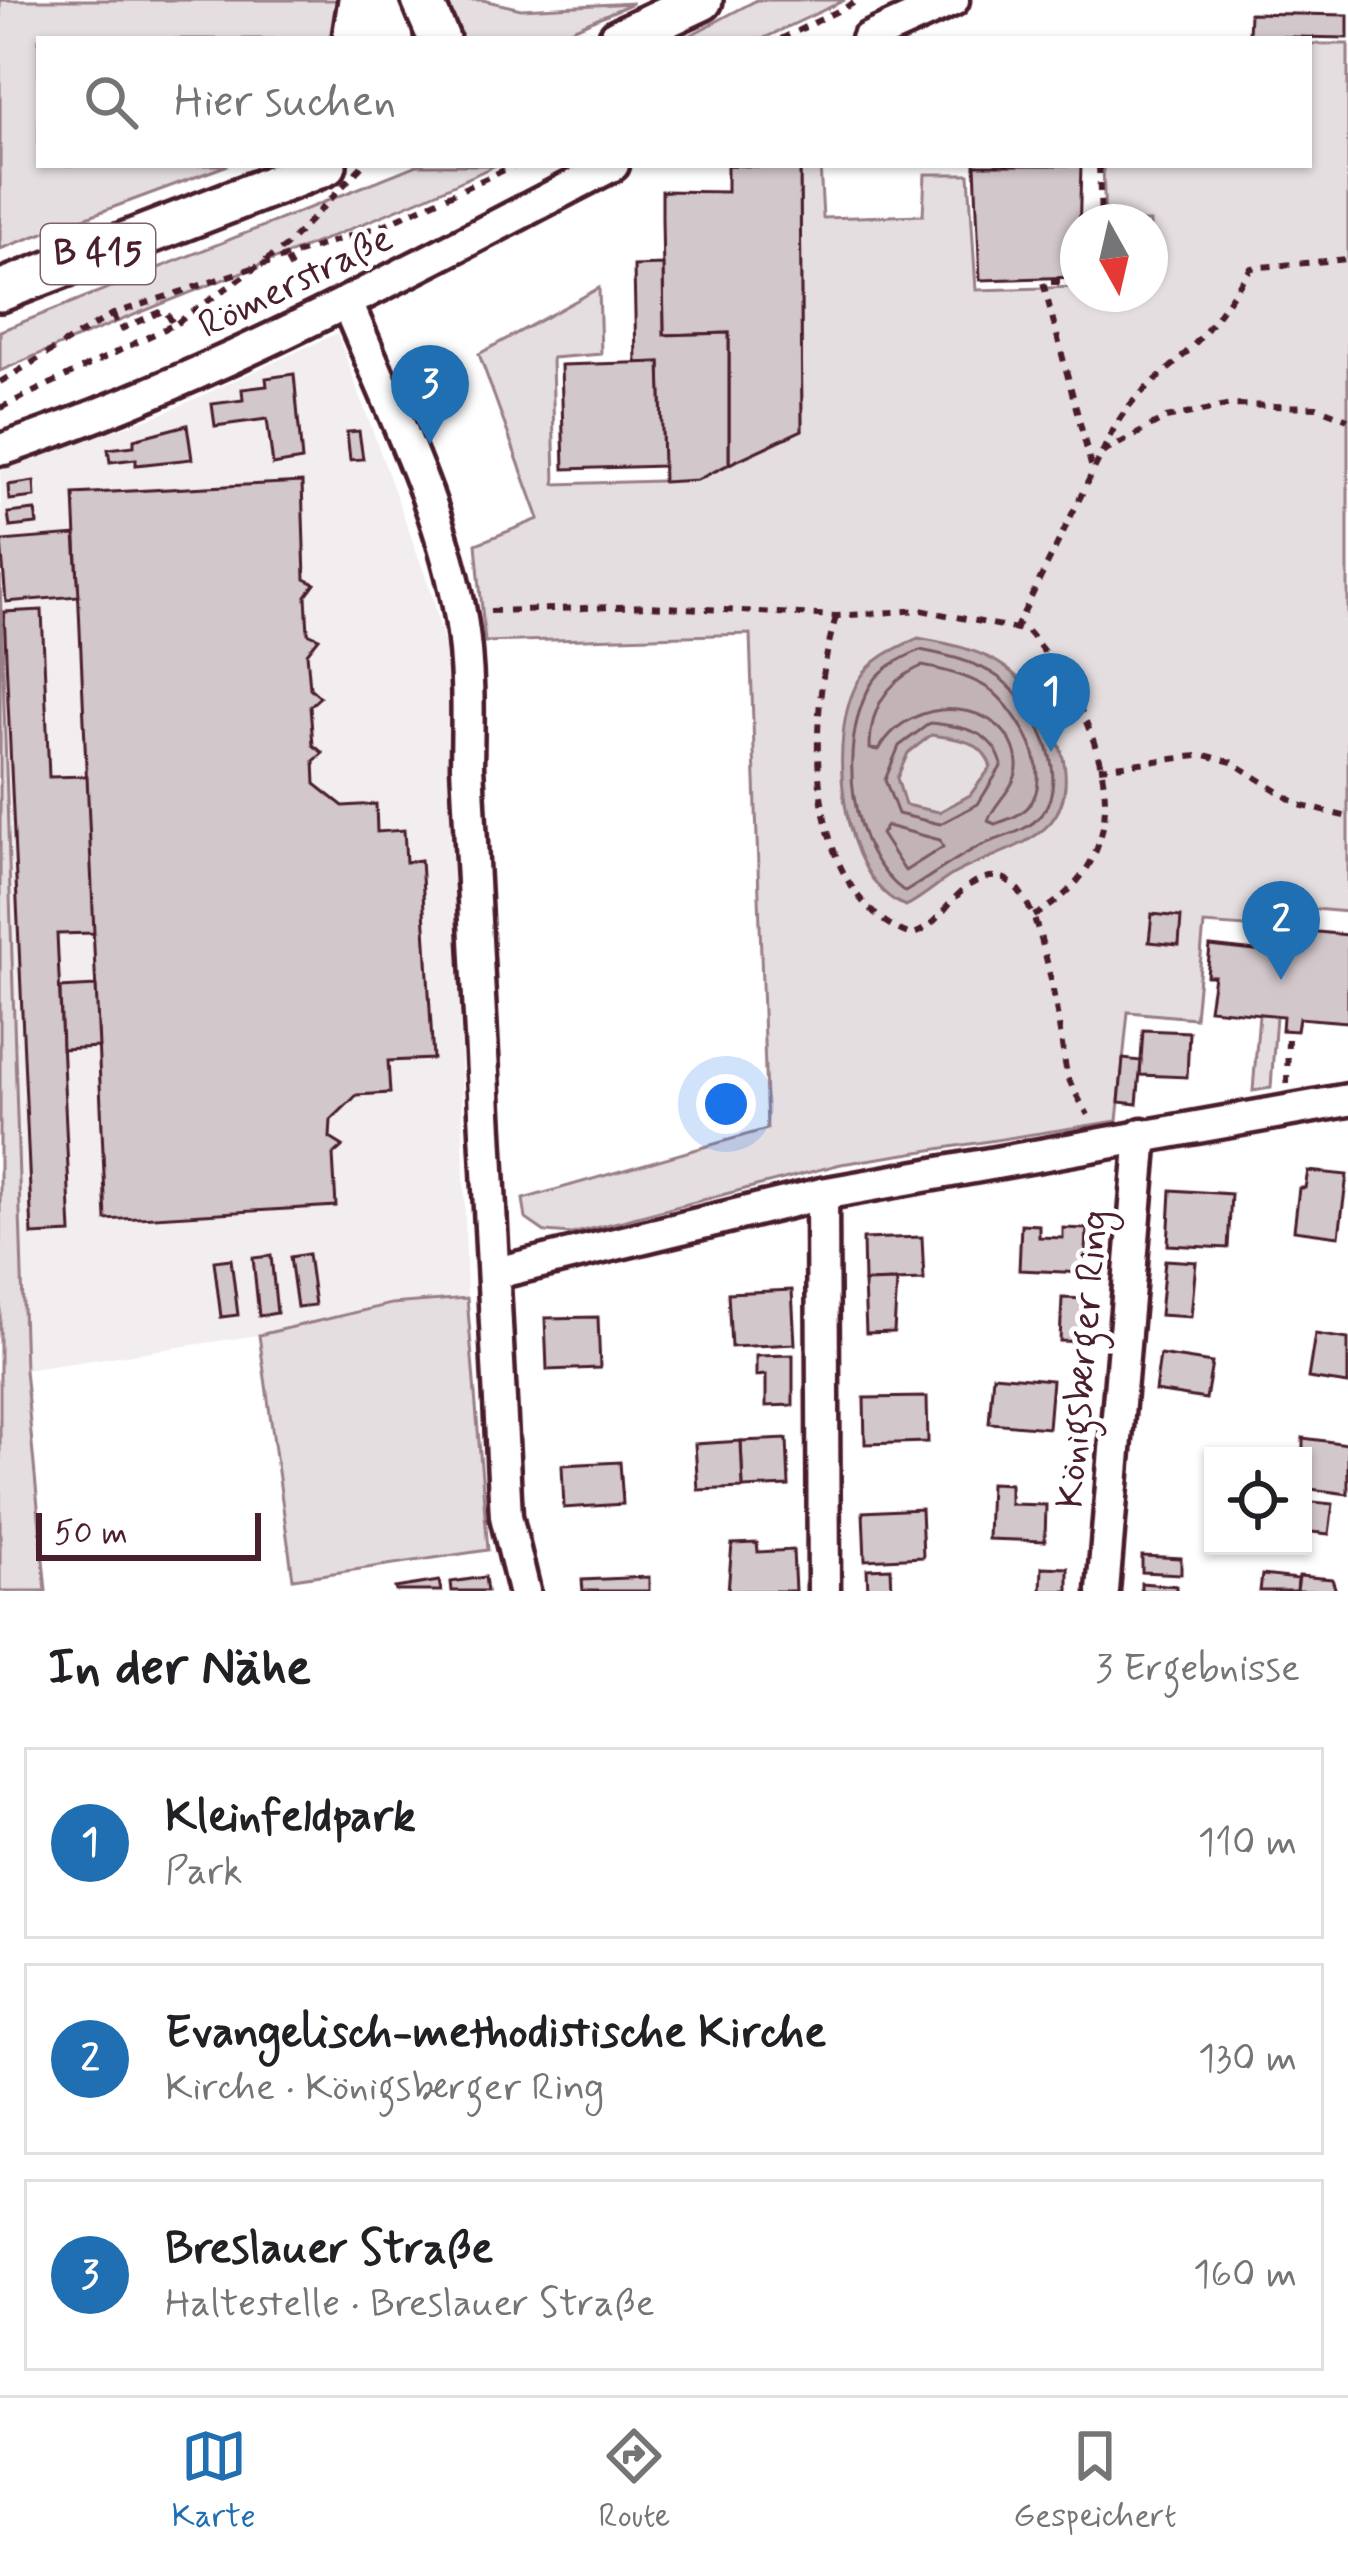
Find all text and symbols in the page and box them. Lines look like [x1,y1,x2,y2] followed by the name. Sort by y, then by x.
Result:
[36,36,1312,168] search box
[78,69,144,135] icon: search
[174,73,396,132] text: Hier suchen
[1060,204,1168,312] north arrow
[191,214,401,352] street label: Römerstraße
[41,224,155,284] road number: B 415
[391,345,469,444] pin: 3
[1012,653,1090,752] pin: 1
[1242,881,1320,980] pin: 2
[696,1074,756,1134] your location
[1046,1208,1125,1511] street label: Königsberger Ring
[1204,1447,1312,1555] map controls
[1204,1447,1312,1555] button: locate
[36,1507,261,1560] scale bar
[54,1512,128,1556] text: 50 m
[48,1636,311,1702] text: In der Nähe
[1095,1644,1300,1695] text: 3 Ergebnisse
[165,1788,416,1847] text: Kleinfeldpark
[81,1818,99,1869] text: 1
[1198,1818,1297,1869] text: 110 m
[165,1847,243,1898] text: Park
[165,2004,826,2063] text: Evangelisch-methodistische Kirche
[80,2034,100,2085] text: 2
[1198,2034,1297,2085] text: 130 m
[165,2063,604,2114] text: Kirche · Königsberger Ring
[165,2220,493,2279] text: Breslauer Straße
[81,2250,99,2301] text: 3
[1193,2250,1297,2301] text: 160 m
[165,2279,655,2330] text: Haltestelle · Breslauer Straße
[171,2423,256,2539] tab: Karte
[599,2423,670,2539] tab: Route
[1013,2423,1177,2539] tab: Gespeichert

